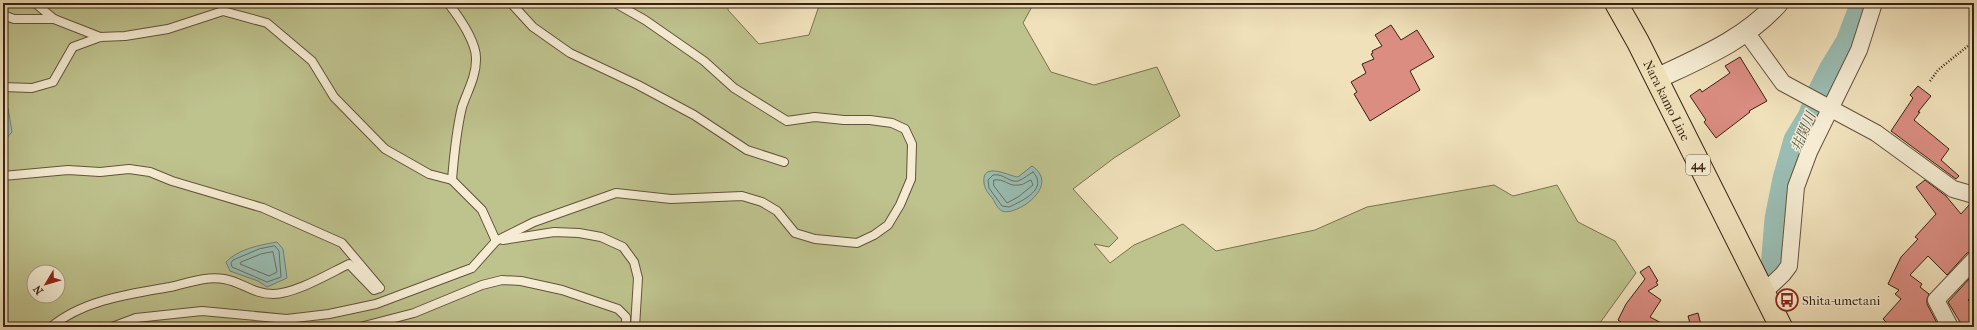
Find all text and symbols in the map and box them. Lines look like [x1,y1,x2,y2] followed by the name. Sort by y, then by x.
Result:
[1640,58,1694,144] street label: Nara kamo Line
[1787,108,1820,155] water label: 井関川
[1686,155,1710,175] road number: 44
[26,264,66,304] north arrow
[30,282,46,297] text: N
[1774,287,1800,313] bus stop icon: Shita-umetani
[1802,293,1881,308] place label: Shita-umetani

